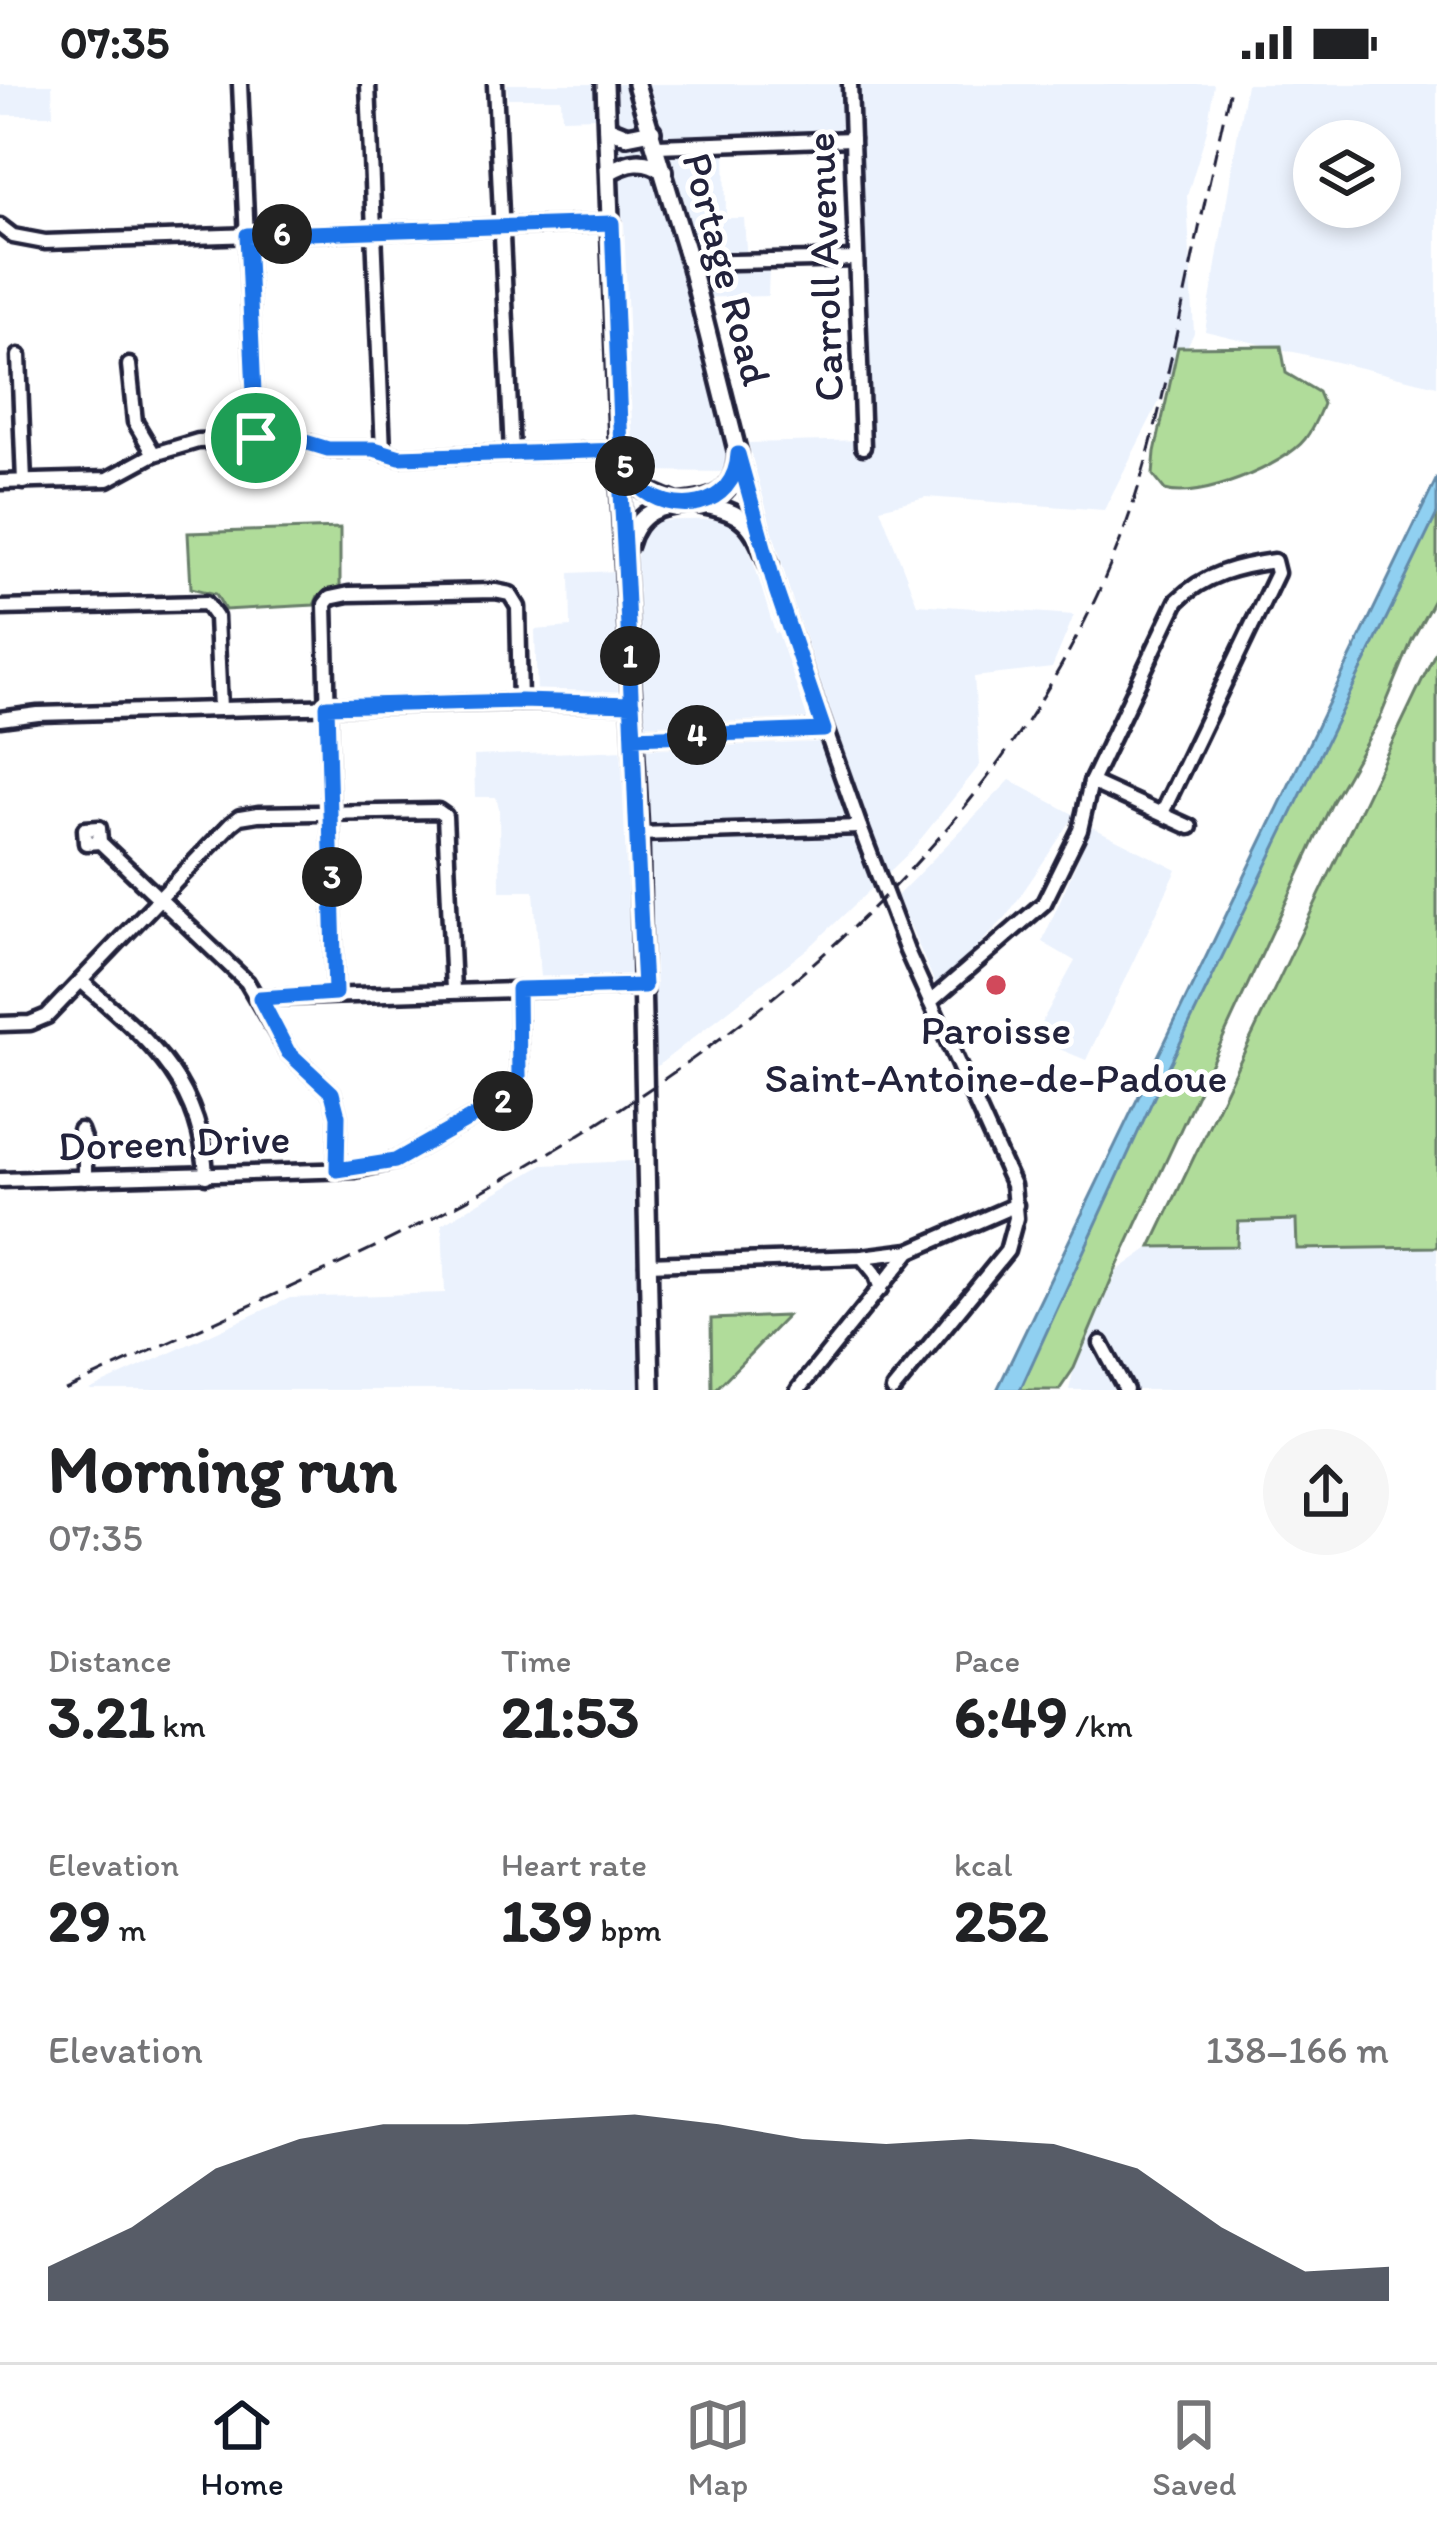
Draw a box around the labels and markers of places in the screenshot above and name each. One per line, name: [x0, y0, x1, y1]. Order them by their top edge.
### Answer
pin: 6: [252, 204, 312, 264]
pin: [205, 387, 307, 489]
pin: 5: [595, 436, 655, 496]
pin: 1: [600, 626, 660, 686]
pin: 4: [667, 705, 727, 765]
pin: 3: [302, 847, 362, 907]
marker: Paroisse Saint-Antoine-de-Padoue: [983, 972, 1009, 998]
place label: Paroisse Saint-Antoine-de-Padoue: [765, 1004, 1227, 1103]
pin: 2: [473, 1071, 533, 1131]

